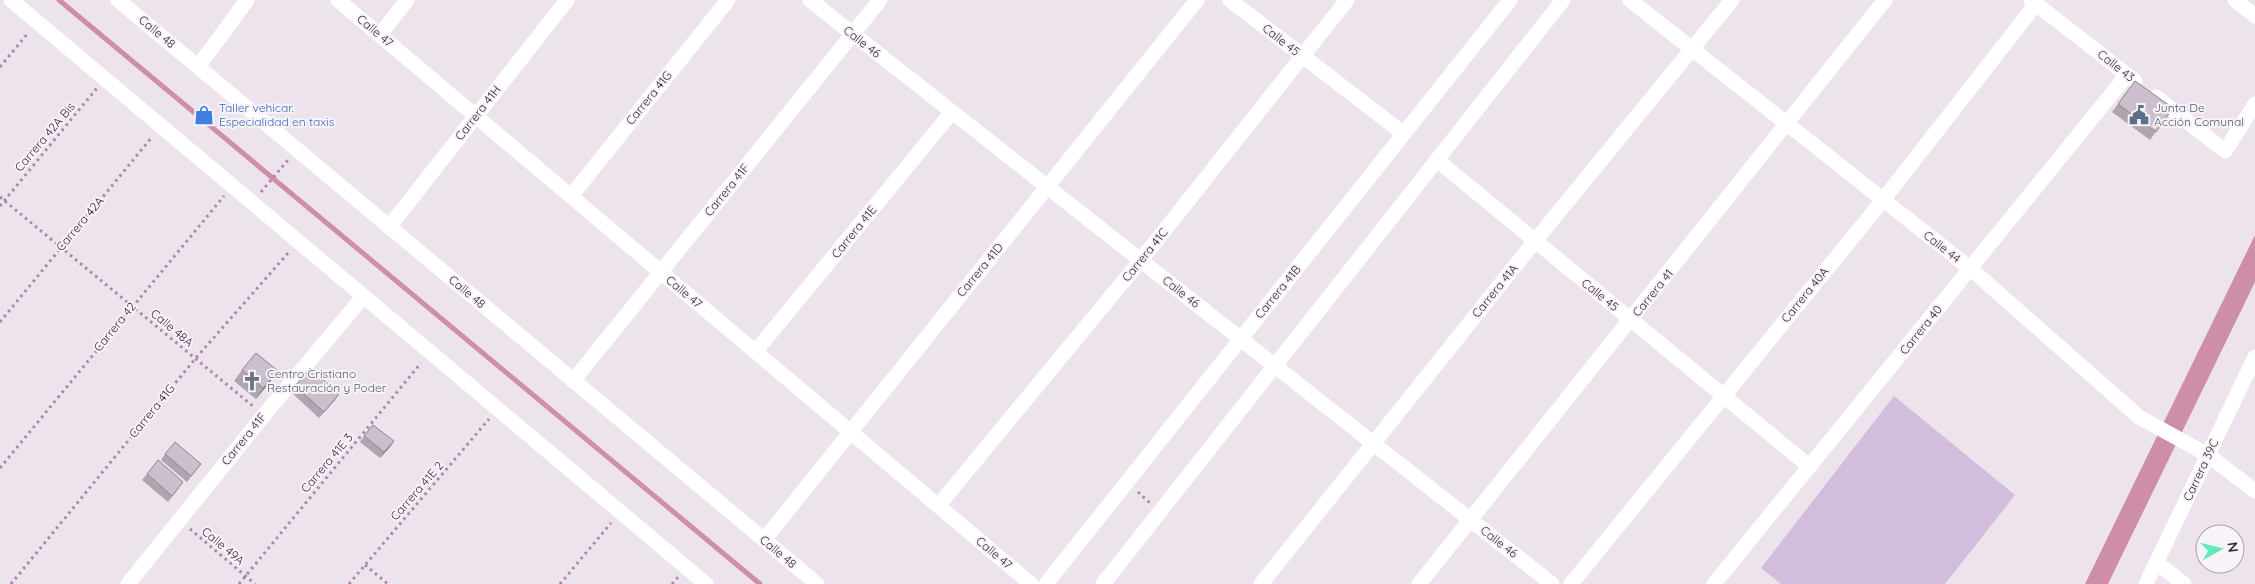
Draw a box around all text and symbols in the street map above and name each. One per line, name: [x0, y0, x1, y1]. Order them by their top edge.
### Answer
street label: Calle 47: [354, 11, 396, 50]
street label: Calle 48: [136, 12, 179, 51]
street label: Calle 45: [1260, 20, 1303, 59]
street label: Calle 46: [841, 22, 884, 61]
street label: Calle 43: [2095, 46, 2138, 85]
street label: Carrera 41G: [622, 68, 675, 128]
street label: Carrera 41H: [452, 82, 504, 143]
street label: Carrera 42A Bis: [11, 99, 78, 174]
place label: Taller vehicar. Especialidad en taxis: [219, 100, 335, 129]
place label: Junta De Acción Comunal: [2154, 100, 2244, 129]
shop icon: Taller vehicar. Especialidad en taxis: [193, 104, 215, 126]
public building icon: Junta De Acción Comunal: [2128, 104, 2150, 126]
street label: Carrera 41F: [701, 160, 753, 219]
street label: Carrera 42A: [52, 193, 107, 254]
street label: Carrera 41E: [828, 202, 879, 261]
street label: Carrera 41C: [1119, 225, 1171, 284]
street label: Calle 44: [1921, 227, 1964, 266]
street label: Carrera 41D: [953, 239, 1006, 300]
street label: Carrera 41A: [1469, 261, 1521, 320]
street label: Carrera 41B: [1252, 262, 1304, 321]
street label: Carrera 40A: [1778, 264, 1832, 325]
street label: Carrera 41: [1629, 266, 1676, 319]
street label: Calle 48: [446, 272, 489, 311]
street label: Calle 47: [663, 272, 705, 311]
street label: Calle 46: [1160, 272, 1203, 311]
street label: Calle 45: [1579, 275, 1622, 314]
street label: Carrera 42: [90, 299, 139, 354]
street label: Carrera 40: [1896, 302, 1945, 357]
street label: Calle 48A: [148, 305, 197, 350]
place label: Centro Cristiano Restauración y Poder: [267, 366, 387, 395]
church icon: Centro Cristiano Restauración y Poder: [241, 370, 263, 392]
street label: Carrera 41G: [125, 381, 178, 441]
street label: Carrera 41F: [218, 409, 270, 468]
street label: Carrera 41E 3: [297, 430, 356, 495]
street label: Carrera 39C: [2180, 436, 2222, 503]
street label: Carrera 41E 2: [387, 458, 447, 523]
street label: Calle 46: [1478, 522, 1521, 561]
street label: Calle 49A: [199, 523, 248, 568]
north arrow: [2195, 524, 2245, 574]
street label: Calle 48: [757, 532, 800, 571]
street label: Calle 47: [973, 533, 1015, 572]
text: N: [2223, 541, 2243, 554]

